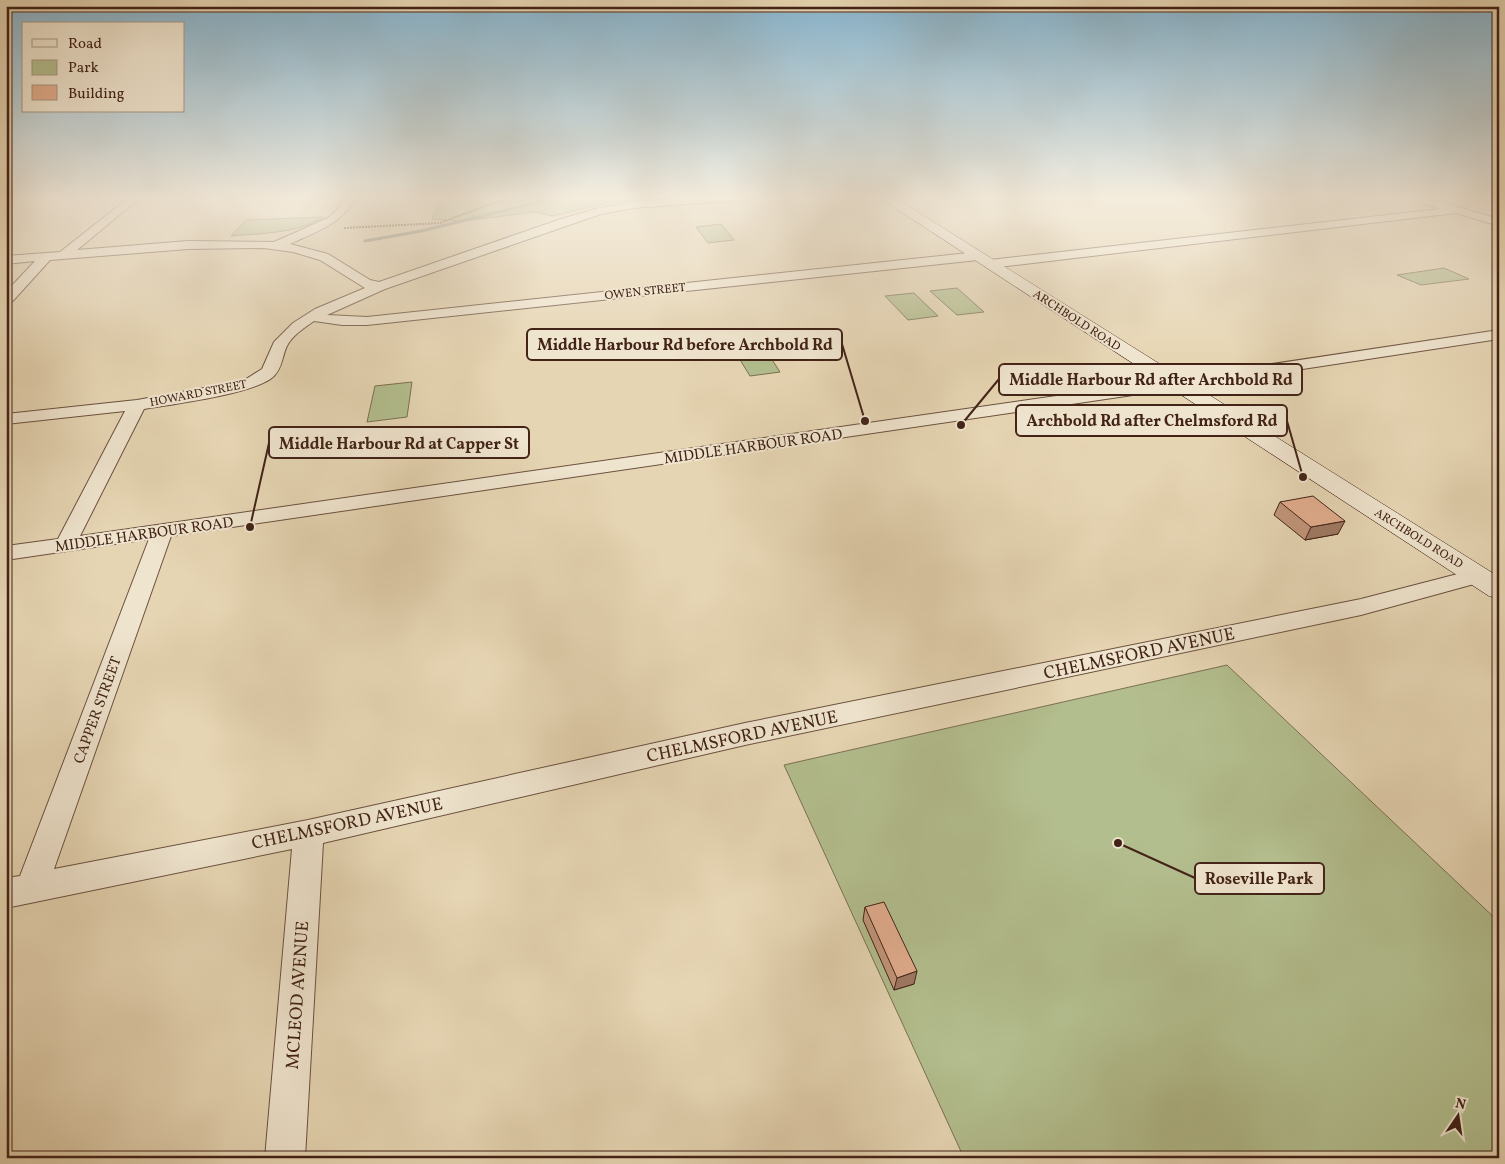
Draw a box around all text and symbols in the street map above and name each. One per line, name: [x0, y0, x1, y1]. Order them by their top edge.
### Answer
legend: [22, 22, 185, 112]
text: Road: [68, 34, 102, 55]
text: Park: [68, 58, 99, 79]
text: Building: [68, 84, 125, 105]
street label: OWEN STREET: [604, 280, 686, 304]
street label: ARCHBOLD ROAD: [1029, 286, 1124, 355]
callout: Middle Harbour Rd before Archbold Rd: [527, 329, 842, 360]
text: Middle Harbour Rd before Archbold Rd: [537, 335, 833, 357]
callout: Middle Harbour Rd after Archbold Rd: [999, 364, 1302, 395]
text: Middle Harbour Rd after Archbold Rd: [1009, 370, 1293, 392]
street label: HOWARD STREET: [148, 377, 248, 411]
callout: Archbold Rd after Chelmsford Rd: [1016, 405, 1287, 436]
text: Archbold Rd after Chelmsford Rd: [1027, 411, 1278, 433]
street label: MIDDLE HARBOUR ROAD: [663, 425, 844, 470]
callout: Middle Harbour Rd at Capper St: [269, 427, 529, 458]
text: Middle Harbour Rd at Capper St: [279, 434, 519, 456]
street label: ARCHBOLD ROAD: [1371, 505, 1466, 573]
street label: MIDDLE HARBOUR ROAD: [54, 513, 235, 558]
street label: CHELMSFORD AVENUE: [1042, 622, 1237, 687]
street label: CAPPER STREET: [69, 654, 128, 767]
street label: CHELMSFORD AVENUE: [645, 705, 840, 770]
street label: CHELMSFORD AVENUE: [250, 792, 445, 857]
callout: Roseville Park: [1195, 863, 1324, 894]
text: Roseville Park: [1205, 869, 1314, 891]
street label: MCLEOD AVENUE: [281, 920, 316, 1070]
north arrow: [1432, 1092, 1482, 1142]
text: N: [1453, 1094, 1468, 1115]

